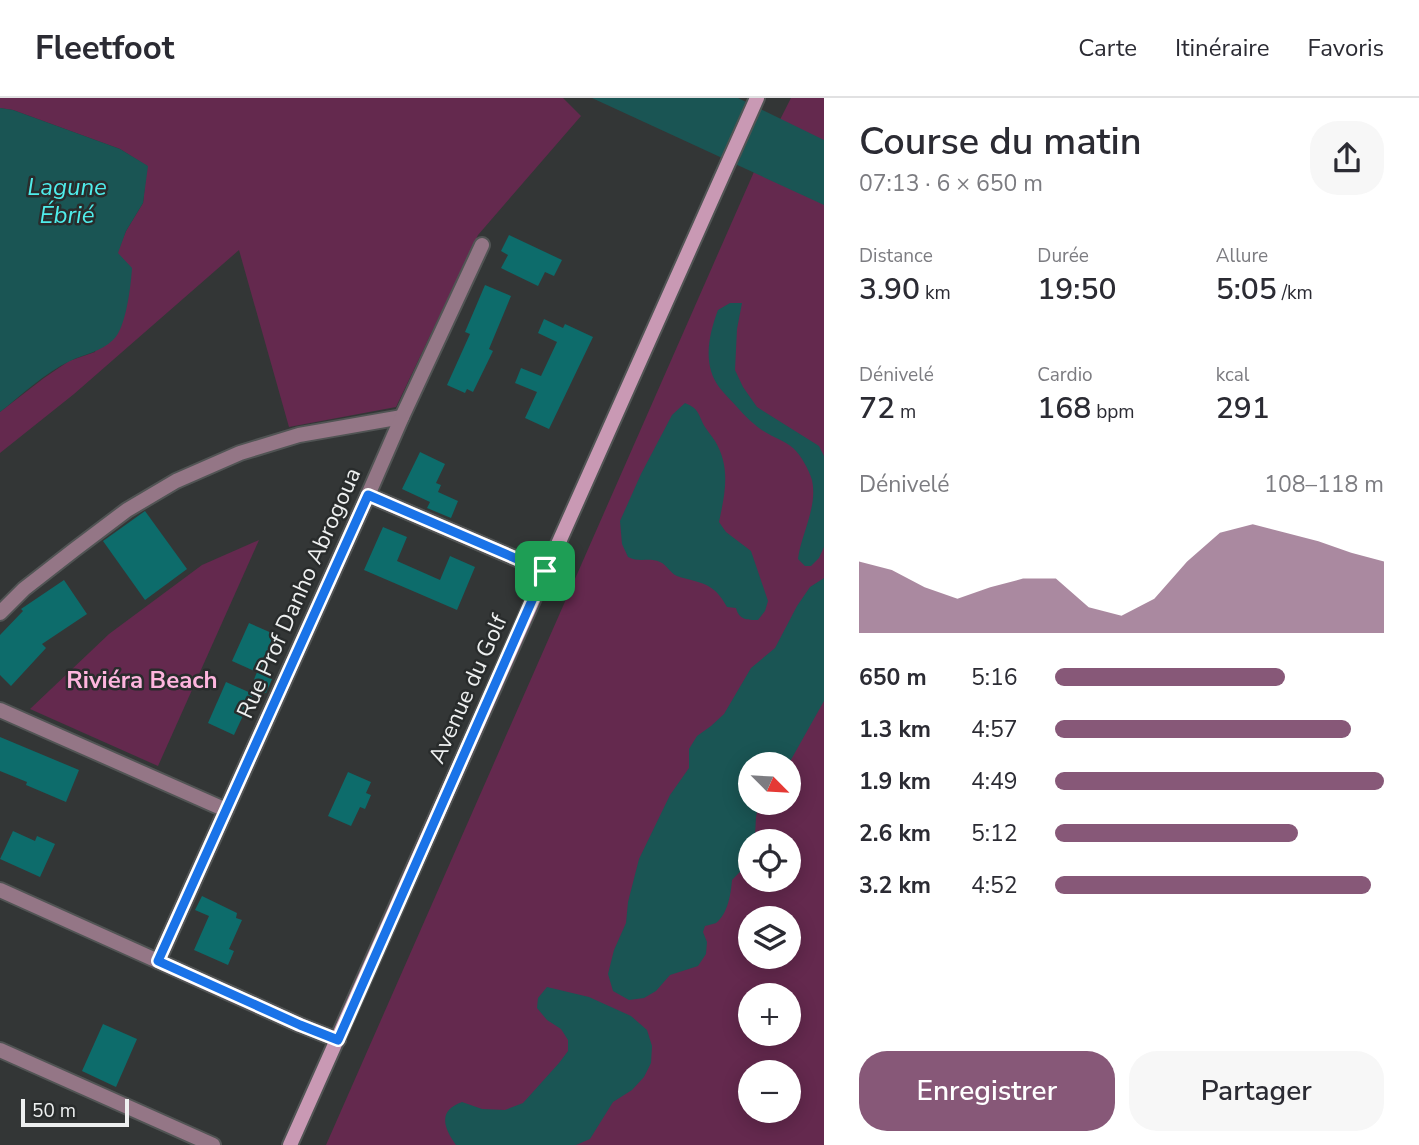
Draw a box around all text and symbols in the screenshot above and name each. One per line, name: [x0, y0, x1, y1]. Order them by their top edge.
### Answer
text: Fleetfoot: [35, 26, 174, 71]
text: Carte: [1078, 32, 1137, 64]
text: Itinéraire: [1175, 32, 1269, 64]
text: Favoris: [1307, 32, 1384, 64]
text: Course du matin: [859, 116, 1142, 167]
button: share: [1310, 121, 1384, 195]
text: 07:13 · 6 × 650 m: [859, 168, 1043, 199]
water label: Lagune Ébrié: [27, 171, 107, 231]
text: Distance: [859, 243, 933, 269]
text: Durée: [1037, 243, 1089, 269]
text: Allure: [1216, 243, 1268, 269]
text: 3.90: [859, 269, 920, 310]
text: 19:50: [1037, 269, 1116, 310]
text: 5:05: [1216, 269, 1277, 310]
text: km: [920, 280, 951, 306]
text: /km: [1277, 280, 1313, 306]
text: Dénivelé: [859, 362, 934, 388]
text: Cardio: [1037, 362, 1093, 388]
text: kcal: [1216, 362, 1249, 388]
text: 72: [859, 388, 895, 429]
text: 168: [1037, 388, 1091, 429]
text: 291: [1216, 388, 1270, 429]
text: m: [895, 399, 916, 425]
text: bpm: [1091, 399, 1135, 425]
street label: Rue Prof Danho Abrogoua: [230, 463, 368, 723]
text: Dénivelé: [859, 469, 950, 500]
text: 108–118 m: [1264, 469, 1384, 500]
pin: [515, 541, 575, 601]
icon: arrive: [526, 552, 564, 590]
street label: Avenue du Golf: [421, 609, 515, 768]
text: 650 m: [859, 662, 927, 693]
text: 5:16: [971, 662, 1018, 693]
district label: Riviéra Beach: [66, 664, 218, 696]
text: 1.3 km: [859, 714, 931, 745]
text: 4:57: [971, 714, 1018, 745]
north arrow: [738, 752, 802, 816]
map controls: [738, 752, 801, 1123]
text: 1.9 km: [859, 766, 931, 797]
text: 4:49: [971, 766, 1018, 797]
text: 2.6 km: [859, 818, 931, 849]
text: 5:12: [971, 818, 1018, 849]
button: locate: [738, 829, 801, 892]
text: 3.2 km: [859, 870, 931, 901]
text: 4:52: [971, 870, 1018, 901]
button: layers: [738, 906, 801, 969]
button: +: [738, 983, 801, 1046]
button: Enregistrer: [859, 1051, 1115, 1131]
button: Partager: [1129, 1051, 1384, 1131]
button: −: [738, 1060, 801, 1123]
scale bar: [21, 1096, 130, 1128]
text: 50 m: [32, 1098, 76, 1124]

